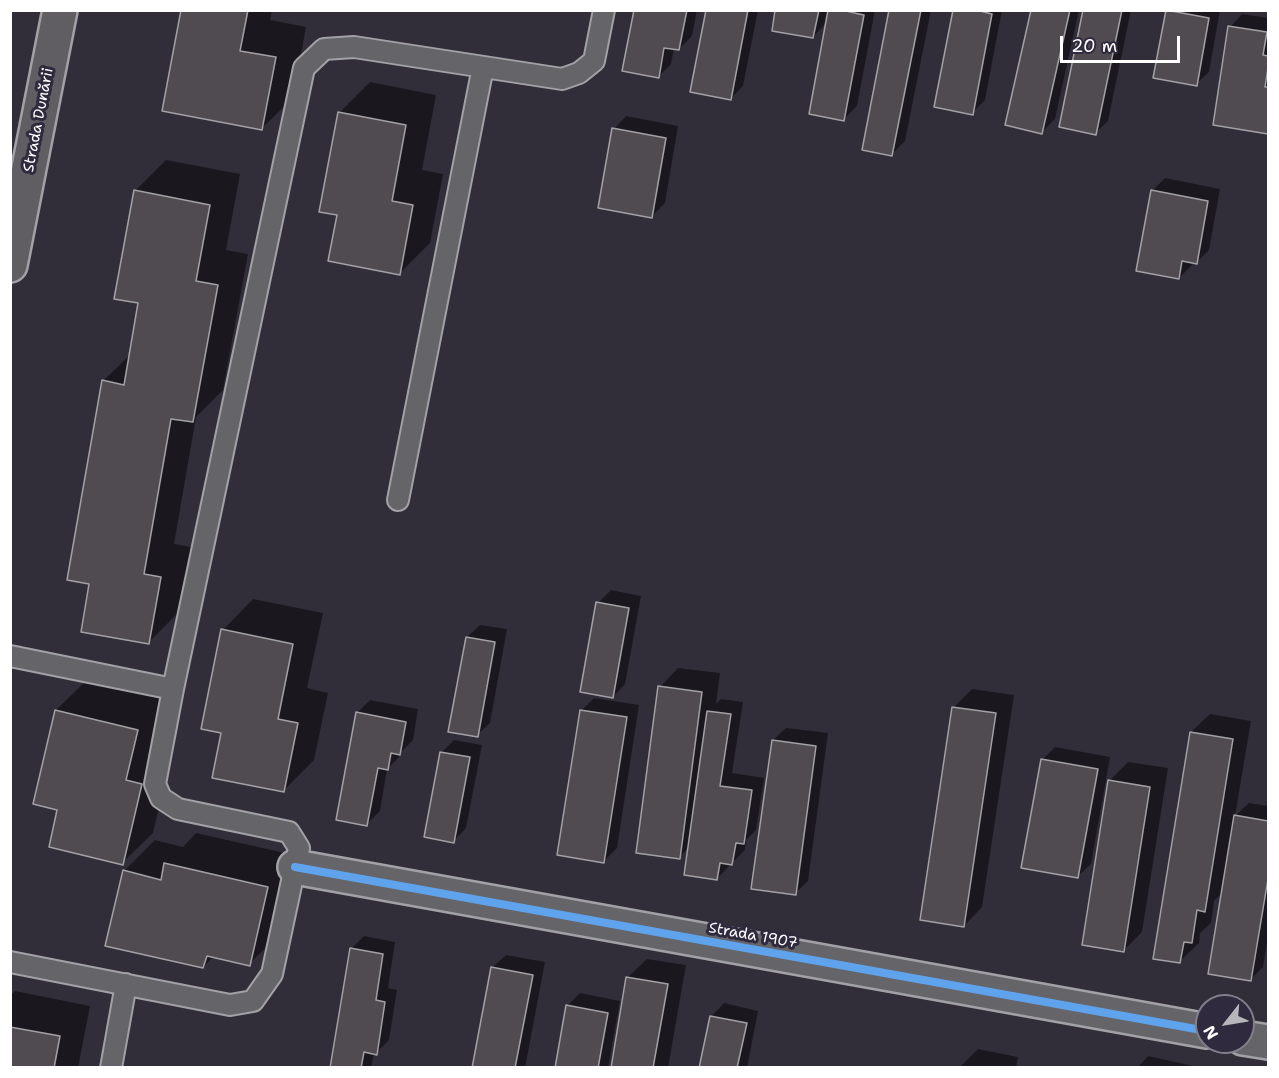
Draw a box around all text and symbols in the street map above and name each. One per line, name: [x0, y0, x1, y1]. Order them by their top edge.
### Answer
scale bar: [1063, 24, 1183, 62]
text: 20 m: [1071, 34, 1117, 58]
street label: Strada Dunării: [20, 66, 58, 174]
street label: Strada 1907: [707, 919, 799, 953]
north arrow: [1195, 994, 1255, 1054]
text: N: [1199, 1022, 1223, 1043]

